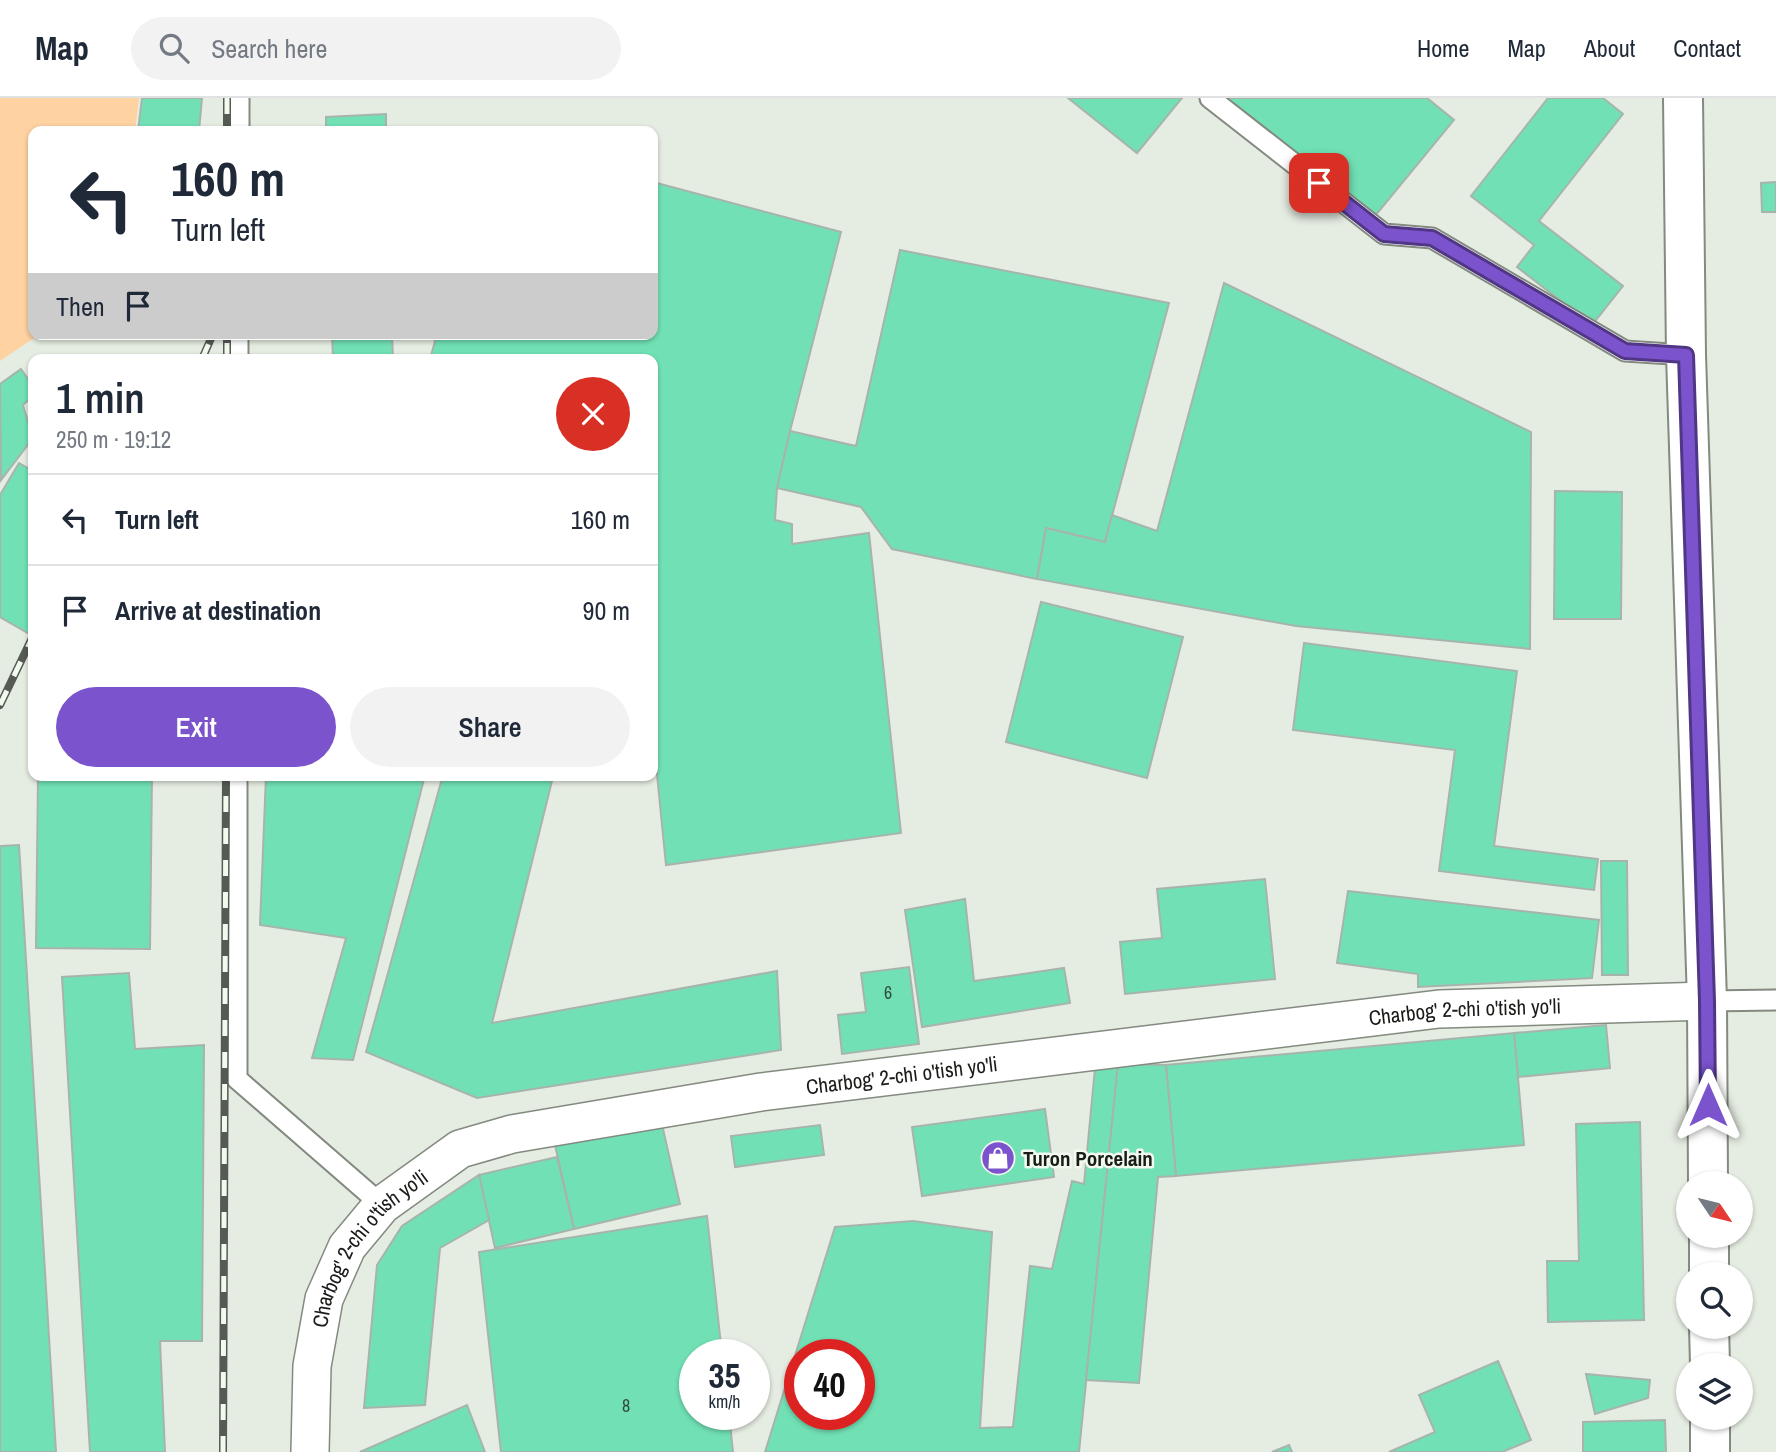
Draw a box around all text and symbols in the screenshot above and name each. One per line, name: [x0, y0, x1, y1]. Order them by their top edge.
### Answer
search box: [131, 17, 621, 80]
text: Map: [35, 26, 89, 70]
icon: search: [155, 29, 193, 67]
text: Search here: [211, 31, 327, 66]
text: Home: [1417, 32, 1469, 64]
text: Map: [1507, 32, 1546, 64]
text: About: [1584, 32, 1635, 64]
text: Contact: [1673, 32, 1741, 64]
text: 160 m: [171, 145, 285, 211]
pin: [1289, 153, 1349, 213]
icon: left: [56, 154, 147, 245]
icon: arrive: [1300, 164, 1338, 202]
text: Turn left: [171, 208, 265, 251]
icon: arrive: [119, 287, 157, 325]
text: Then: [56, 289, 105, 324]
text: 1 min: [56, 370, 145, 426]
button: close: [556, 377, 630, 451]
text: 250 m · 19:12: [56, 424, 171, 455]
icon: left: [56, 501, 94, 539]
text: Turn left: [115, 502, 199, 537]
text: 160 m: [571, 502, 630, 537]
icon: arrive: [56, 592, 94, 630]
text: Arrive at destination: [115, 593, 321, 628]
text: 90 m: [583, 593, 630, 628]
button: Exit: [56, 687, 336, 767]
button: Share: [350, 687, 630, 767]
house number: 6: [884, 980, 892, 1005]
street label: Charbog' 2-chi o'tish yo'li: [1367, 991, 1561, 1032]
street label: Charbog' 2-chi o'tish yo'li: [804, 1049, 999, 1101]
position arrow: [1671, 1068, 1745, 1142]
shop icon: Turon Porcelain: [979, 1139, 1017, 1177]
place label: Turon Porcelain: [1023, 1144, 1153, 1173]
street label: Charbog' 2-chi o'tish yo'li: [305, 1162, 433, 1330]
north arrow: [1676, 1171, 1754, 1248]
map controls: [1676, 1171, 1753, 1430]
button: search: [1676, 1262, 1753, 1339]
speed limit sign: 40: [784, 1339, 875, 1430]
text: 35: [709, 1352, 740, 1399]
button: layers: [1676, 1353, 1753, 1430]
text: km/h: [709, 1389, 741, 1414]
house number: 8: [622, 1393, 630, 1418]

